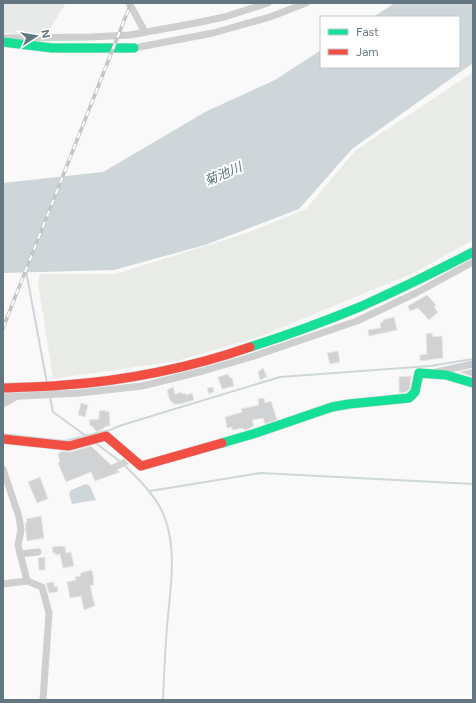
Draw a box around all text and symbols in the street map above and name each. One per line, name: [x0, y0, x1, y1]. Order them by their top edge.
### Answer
north arrow: [16, 16, 56, 56]
legend: [320, 16, 460, 68]
text: Fast: [356, 25, 379, 39]
text: N: [38, 29, 53, 40]
text: Jam: [356, 45, 379, 59]
water label: 菊池川: [202, 159, 246, 189]

